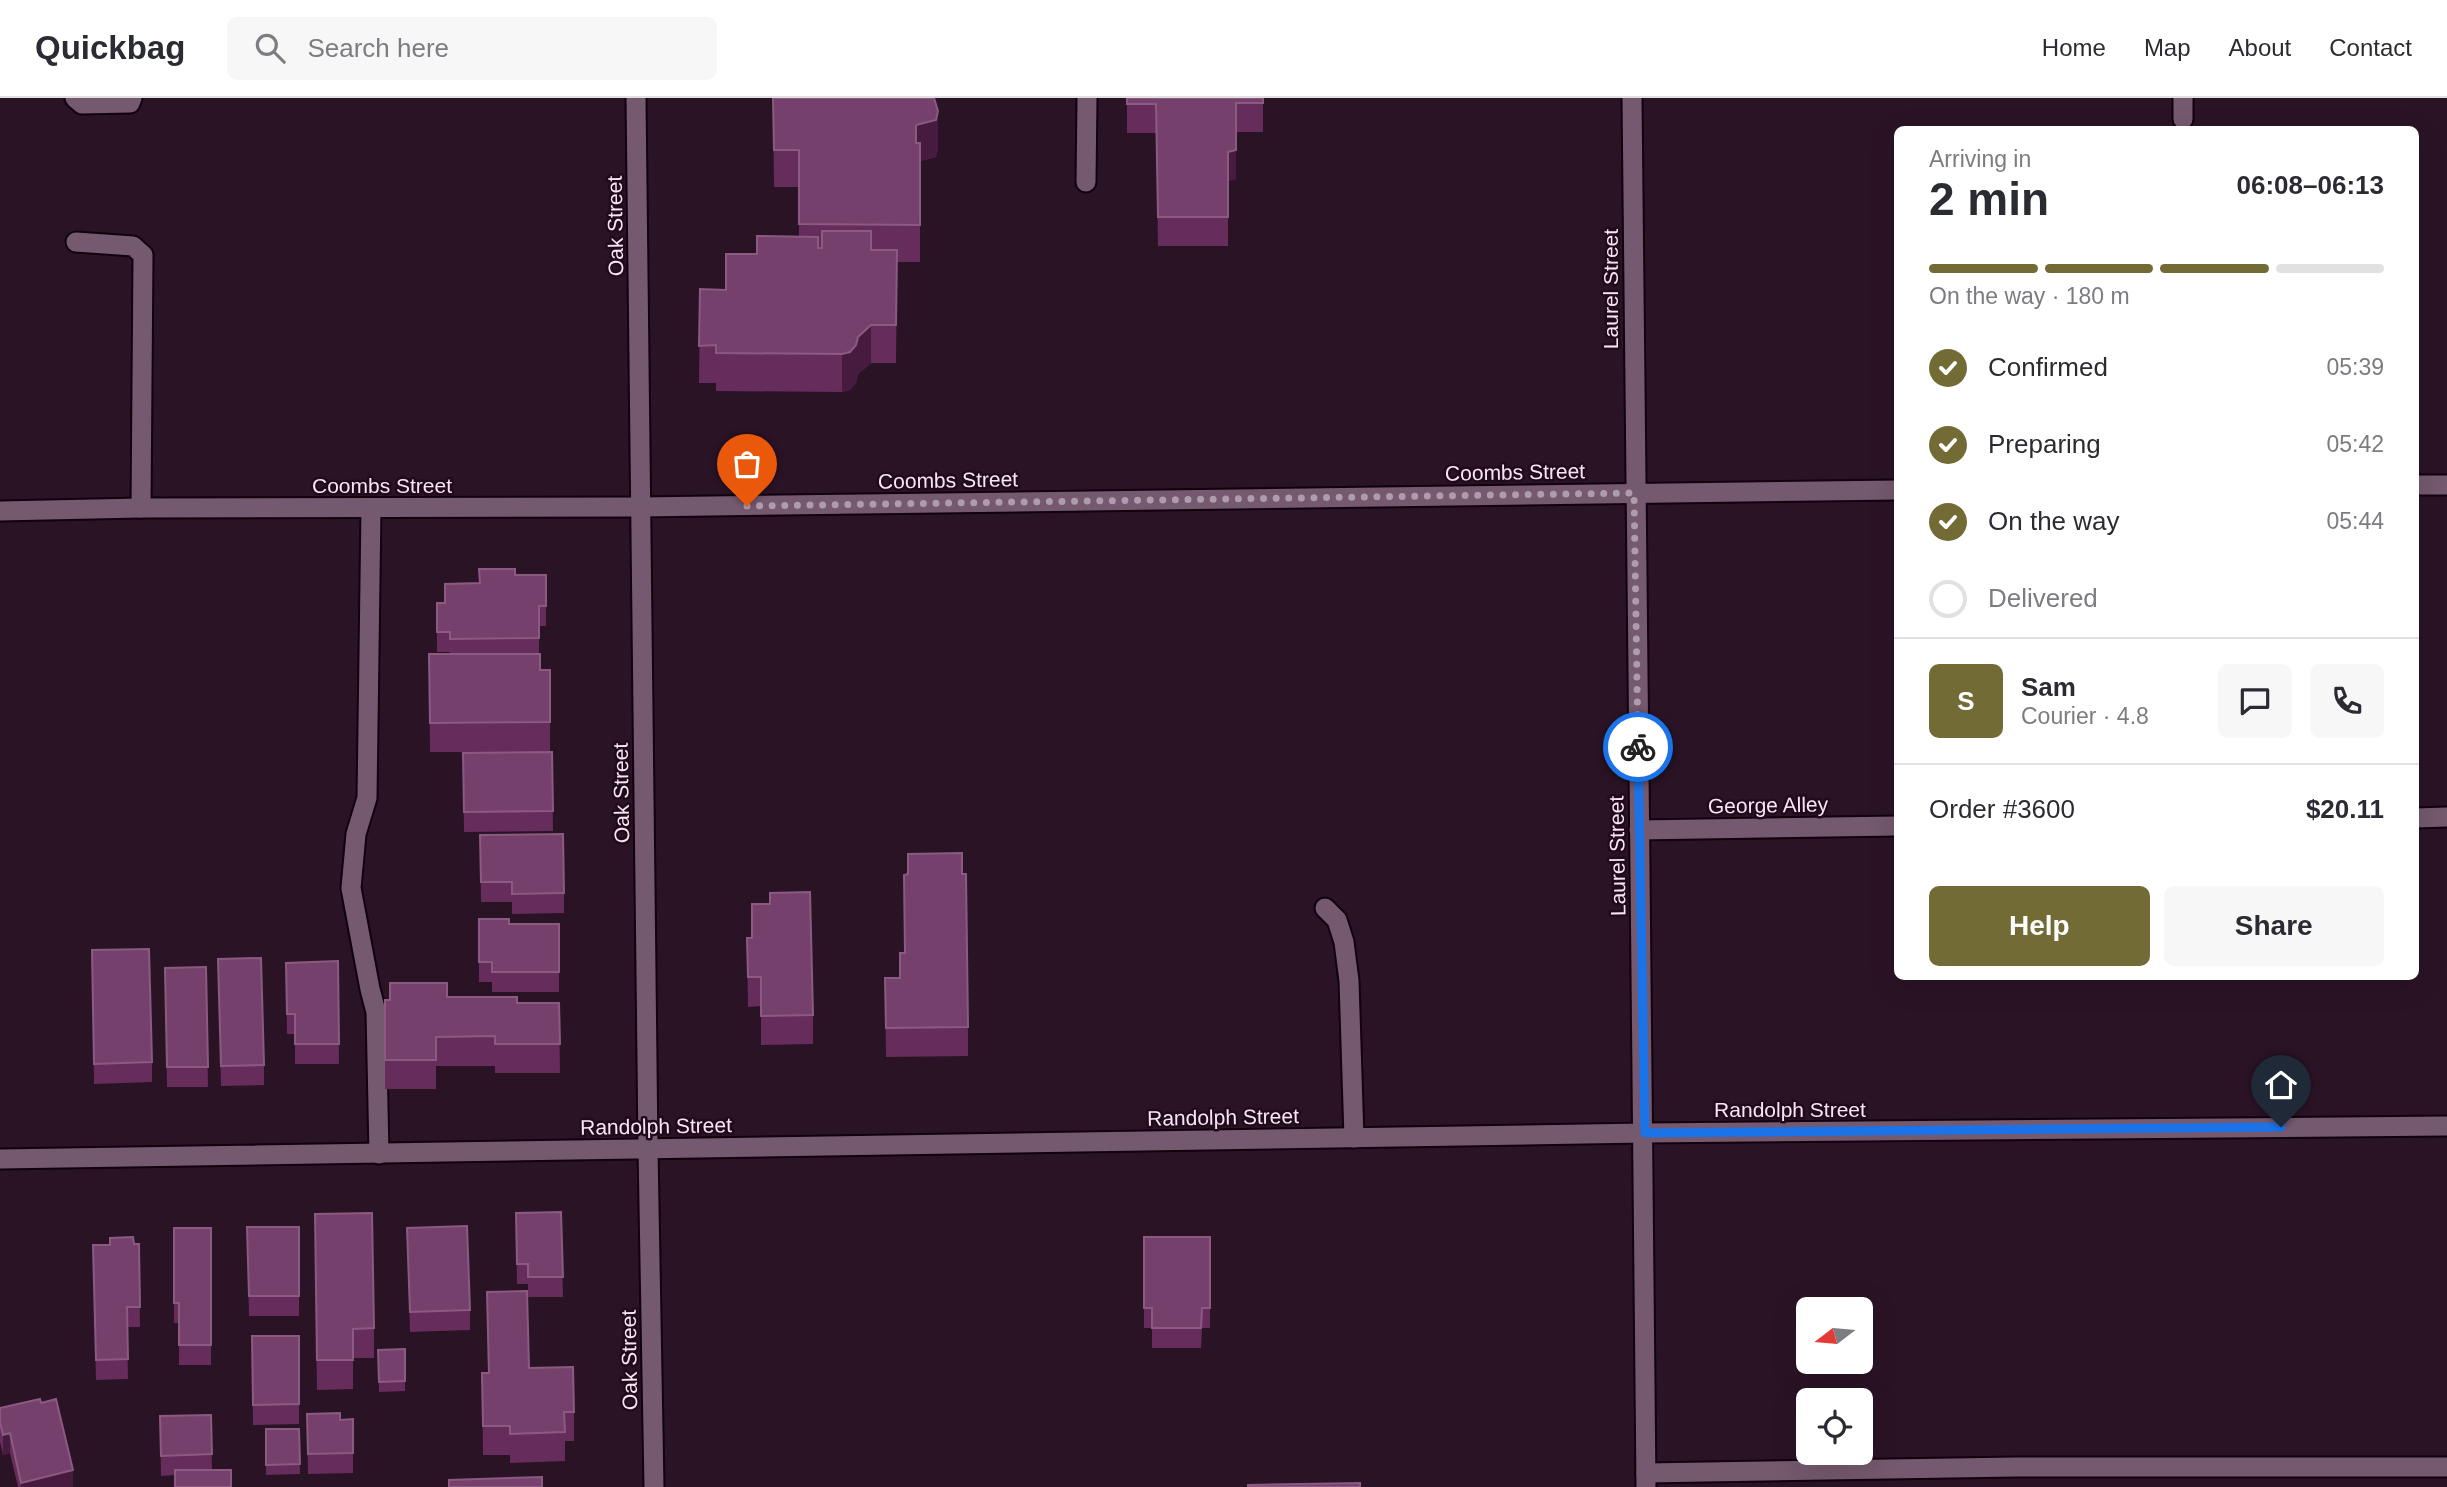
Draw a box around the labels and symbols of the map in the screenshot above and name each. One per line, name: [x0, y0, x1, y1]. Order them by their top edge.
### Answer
street label: Oak Street: [603, 175, 627, 276]
street label: Laurel Street: [1599, 229, 1622, 349]
pin: [717, 434, 777, 506]
street label: Coombs Street: [1445, 459, 1585, 485]
street label: Coombs Street: [878, 467, 1018, 493]
street label: Coombs Street: [312, 474, 452, 497]
courier: [1603, 712, 1673, 782]
street label: Oak Street: [609, 742, 633, 843]
street label: George Alley: [1708, 792, 1829, 818]
street label: Laurel Street: [1604, 796, 1630, 916]
pin: [2251, 1055, 2311, 1127]
street label: Randolph Street: [1714, 1098, 1866, 1121]
street label: Randolph Street: [1147, 1104, 1299, 1130]
street label: Randolph Street: [580, 1113, 732, 1139]
north arrow: [1796, 1297, 1872, 1374]
street label: Oak Street: [617, 1309, 641, 1410]

